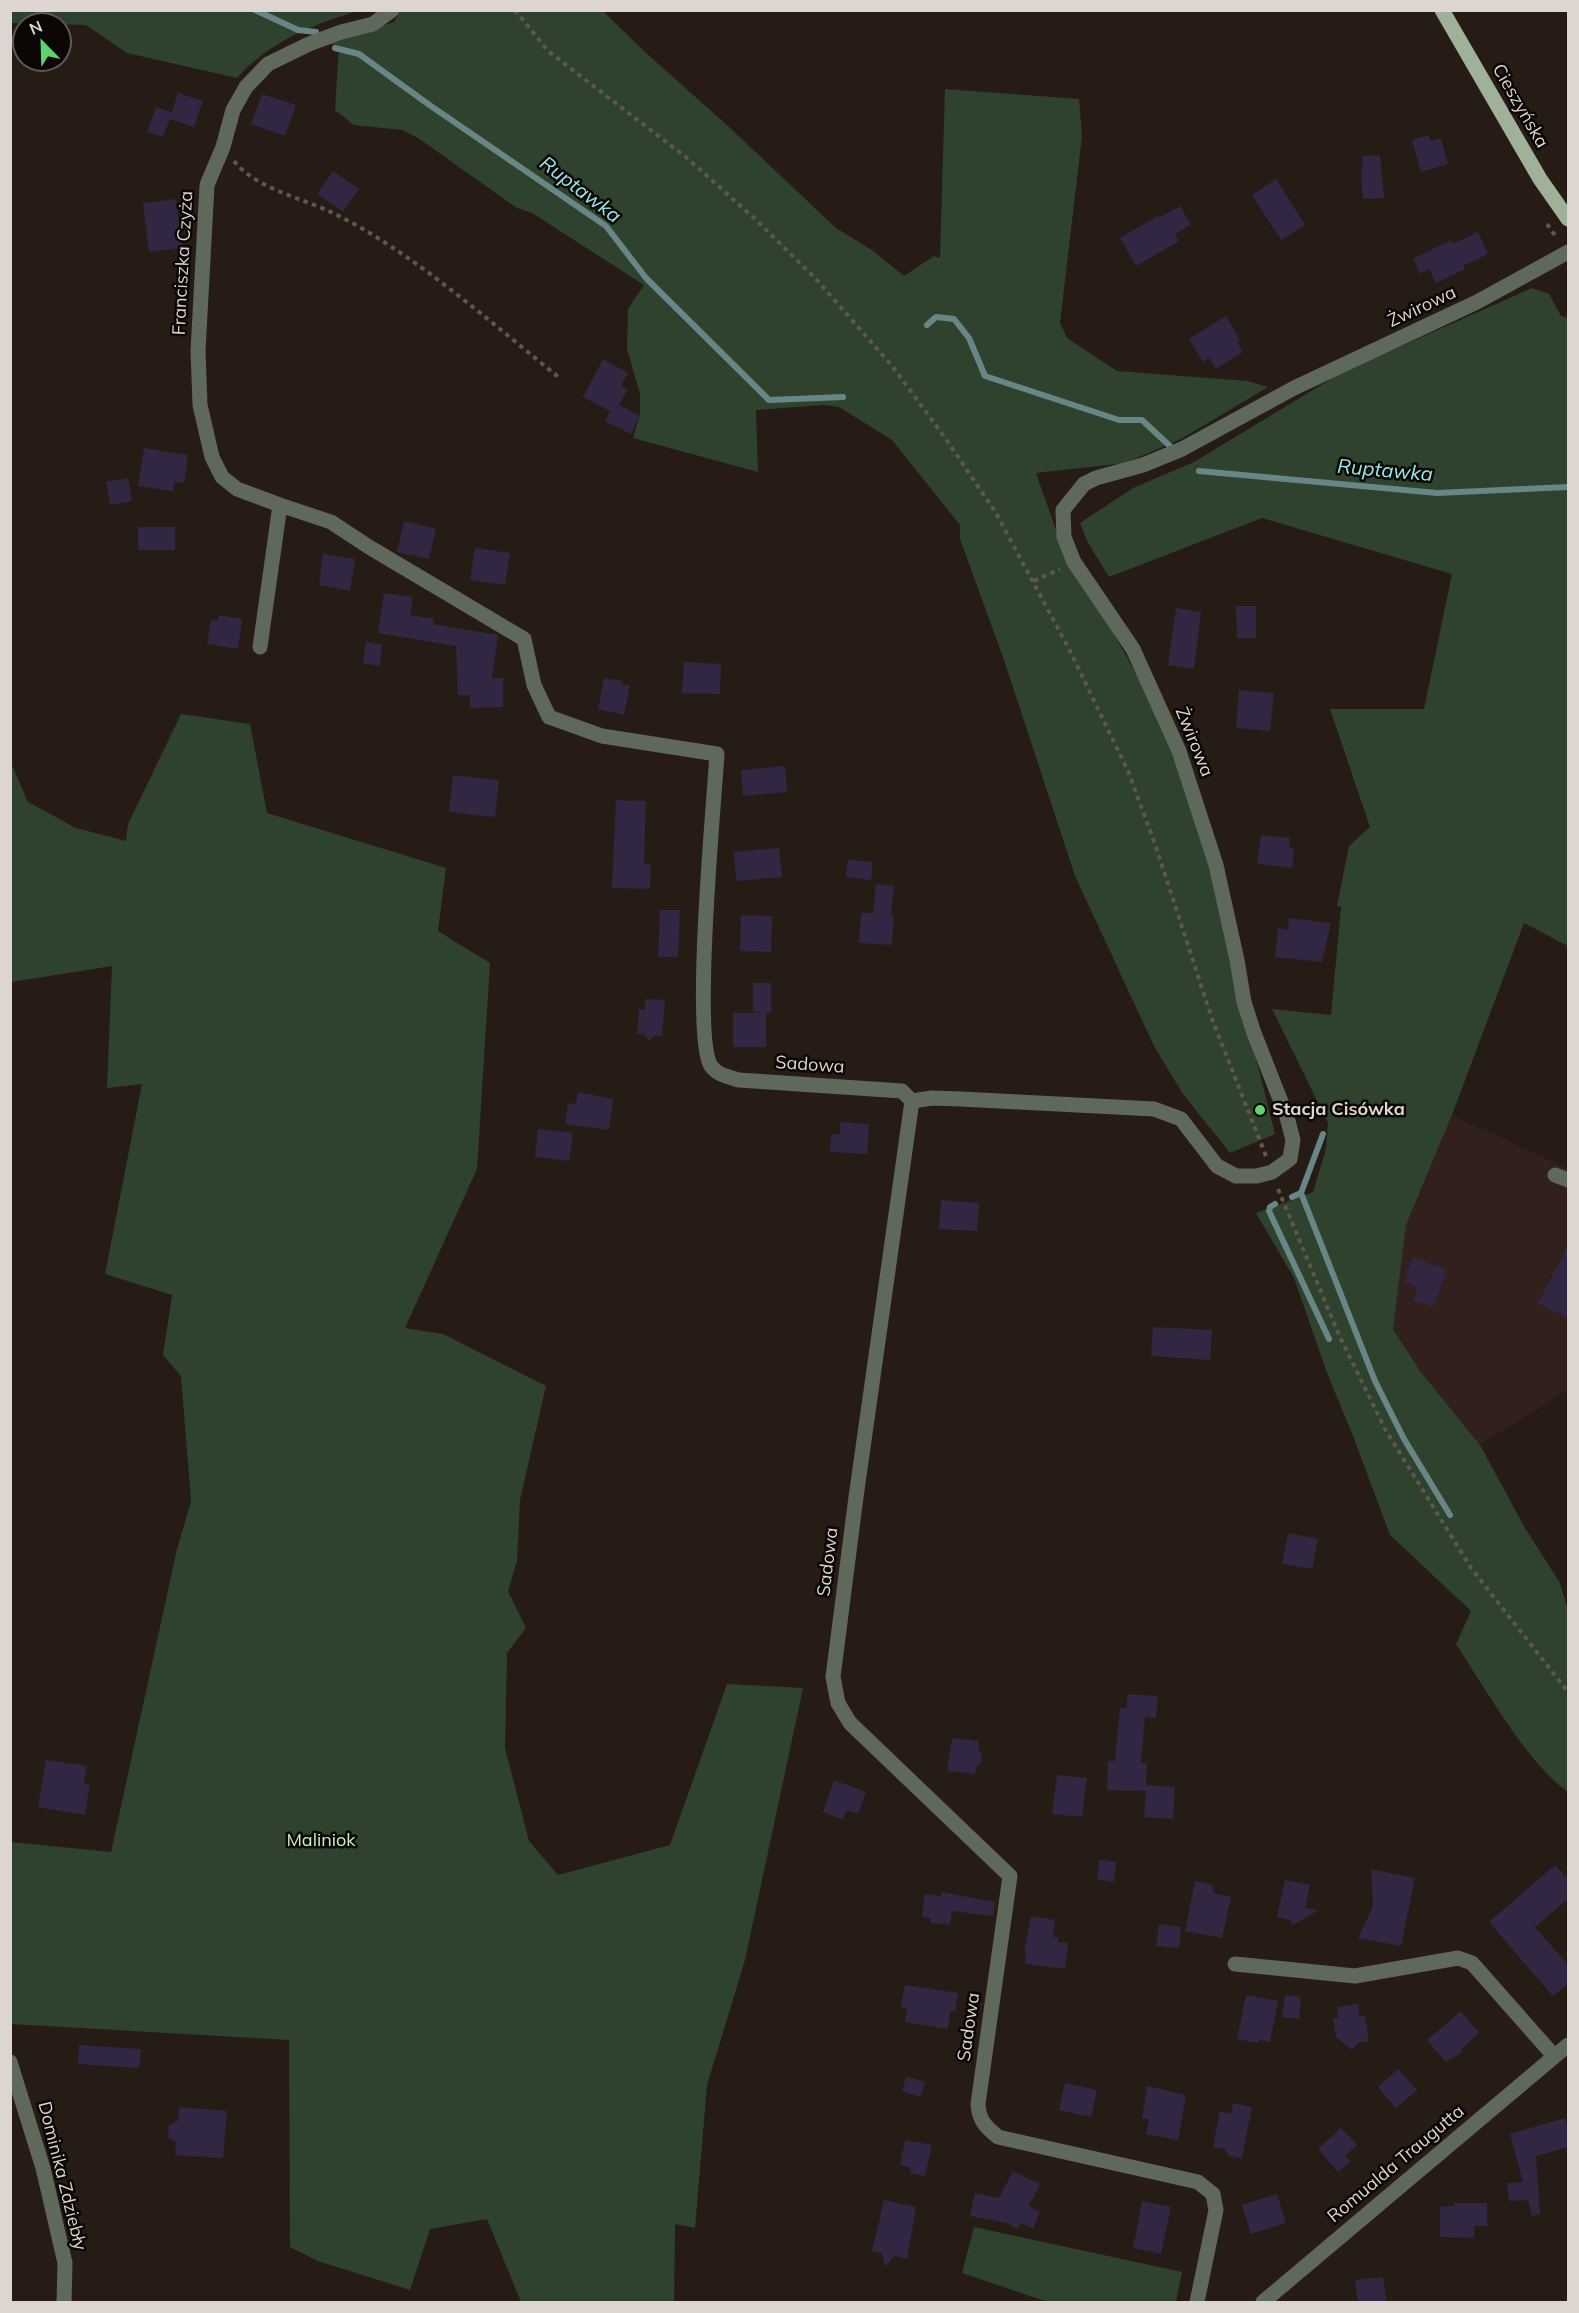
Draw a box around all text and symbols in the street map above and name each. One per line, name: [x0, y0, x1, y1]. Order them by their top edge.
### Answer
north arrow: [12, 12, 72, 72]
text: N: [26, 16, 45, 39]
street label: Cieszyńska: [1487, 60, 1553, 152]
water label: Ruptawka: [535, 152, 625, 228]
street label: Franciszka Czyża: [168, 190, 198, 336]
street label: Żwirowa: [1384, 282, 1460, 332]
water label: Ruptawka: [1336, 455, 1434, 487]
street label: Żwirowa: [1170, 704, 1218, 780]
street label: Sadowa: [775, 1052, 845, 1078]
place label: Stacja Cisówka: [1272, 1099, 1405, 1121]
marker: Stacja Cisówka: [1253, 1103, 1267, 1117]
street label: Sadowa: [813, 1526, 843, 1598]
park label: Maliniok: [286, 1830, 356, 1852]
street label: Sadowa: [953, 1991, 985, 2063]
street label: Dominika Zdziebły: [33, 2099, 91, 2253]
street label: Romualda Traugutta: [1323, 2101, 1469, 2227]

